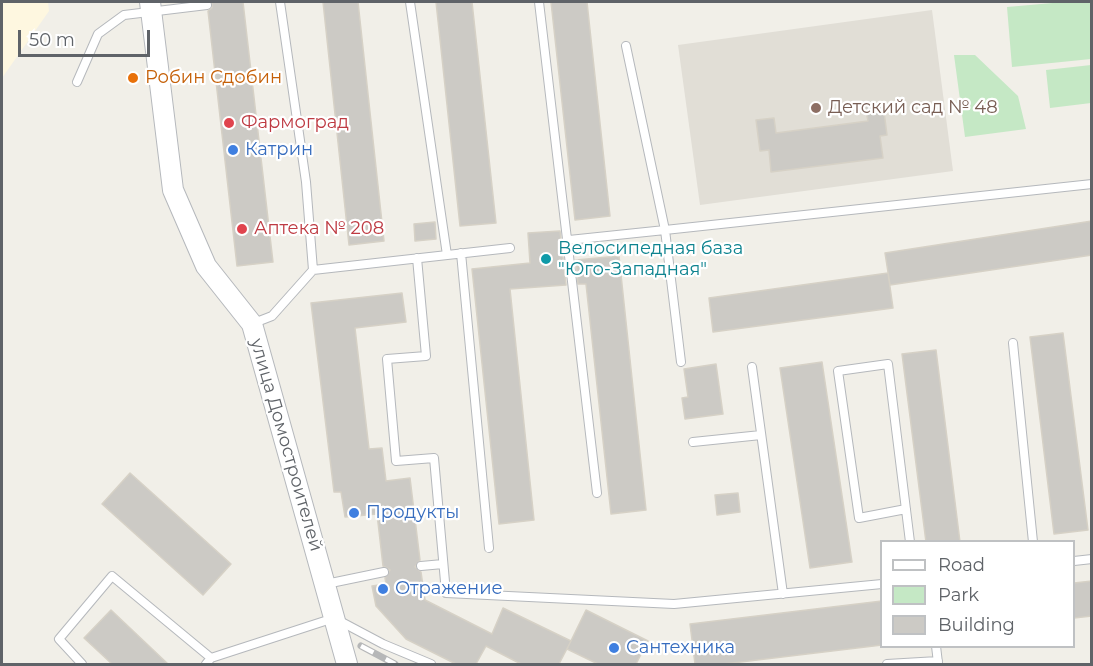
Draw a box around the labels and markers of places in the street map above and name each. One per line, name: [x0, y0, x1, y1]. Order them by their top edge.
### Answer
place label: Робин Сдобин: [145, 67, 282, 89]
marker: Робин Сдобин: [126, 71, 140, 85]
place label: Детский сад № 48: [828, 97, 998, 119]
marker: Детский сад № 48: [809, 101, 823, 115]
place label: Фармоград: [241, 112, 349, 134]
marker: Фармоград: [222, 116, 236, 130]
place label: Катрин: [245, 139, 313, 161]
marker: Катрин: [226, 143, 240, 157]
place label: Аптека № 208: [254, 218, 384, 240]
marker: Аптека № 208: [235, 222, 249, 236]
place label: Велосипедная база "Юго-Западная": [558, 238, 743, 280]
marker: Велосипедная база "Юго-Западная": [539, 252, 553, 266]
place label: Продукты: [366, 502, 459, 524]
marker: Продукты: [347, 506, 361, 520]
place label: Отражение: [395, 578, 503, 600]
marker: Отражение: [376, 582, 390, 596]
place label: Сантехника: [626, 637, 735, 659]
marker: Сантехника: [607, 641, 621, 655]

